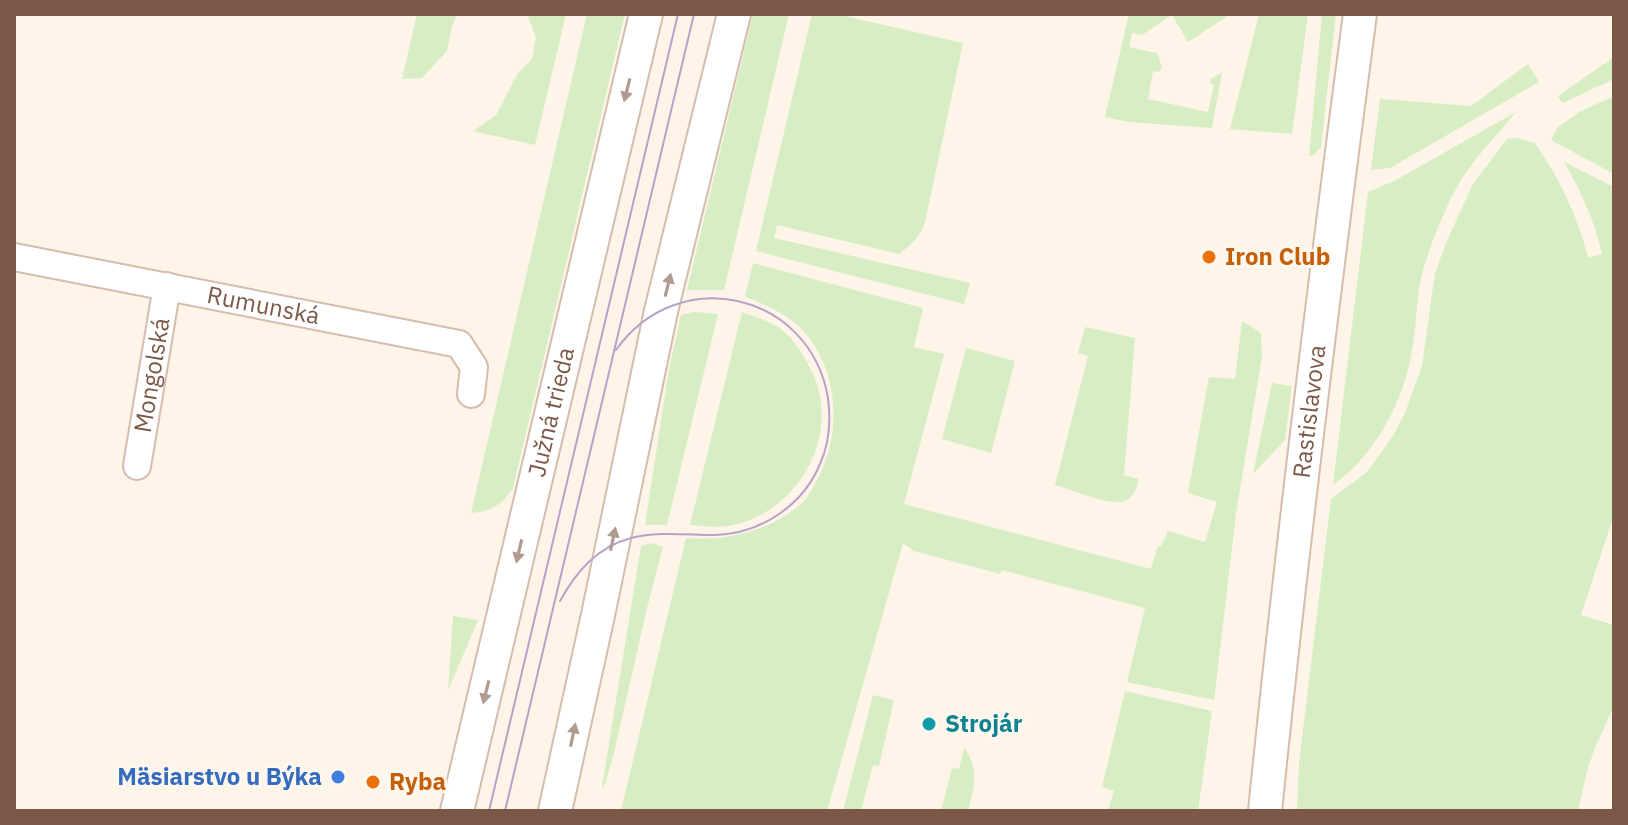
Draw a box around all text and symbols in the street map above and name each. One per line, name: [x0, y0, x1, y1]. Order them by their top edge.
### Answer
one-way arrow: [621, 77, 633, 102]
place label: Iron Club: [1225, 240, 1330, 272]
marker: Iron Club: [1200, 248, 1218, 266]
one-way arrow: [662, 272, 675, 297]
street label: Rumunská: [204, 278, 323, 331]
street label: Mongolská: [126, 315, 176, 435]
street label: Rastislavova: [1285, 343, 1333, 480]
street label: Južná trieda: [520, 344, 581, 480]
one-way arrow: [607, 526, 620, 551]
one-way arrow: [512, 539, 524, 564]
one-way arrow: [479, 679, 491, 704]
place label: Strojár: [945, 707, 1023, 739]
marker: Strojár: [920, 715, 938, 733]
one-way arrow: [567, 722, 580, 747]
place label: Mäsiarstvo u Býka: [117, 760, 322, 792]
place label: Ryba: [389, 765, 446, 797]
marker: Mäsiarstvo u Býka: [329, 768, 347, 786]
marker: Ryba: [364, 773, 382, 791]

